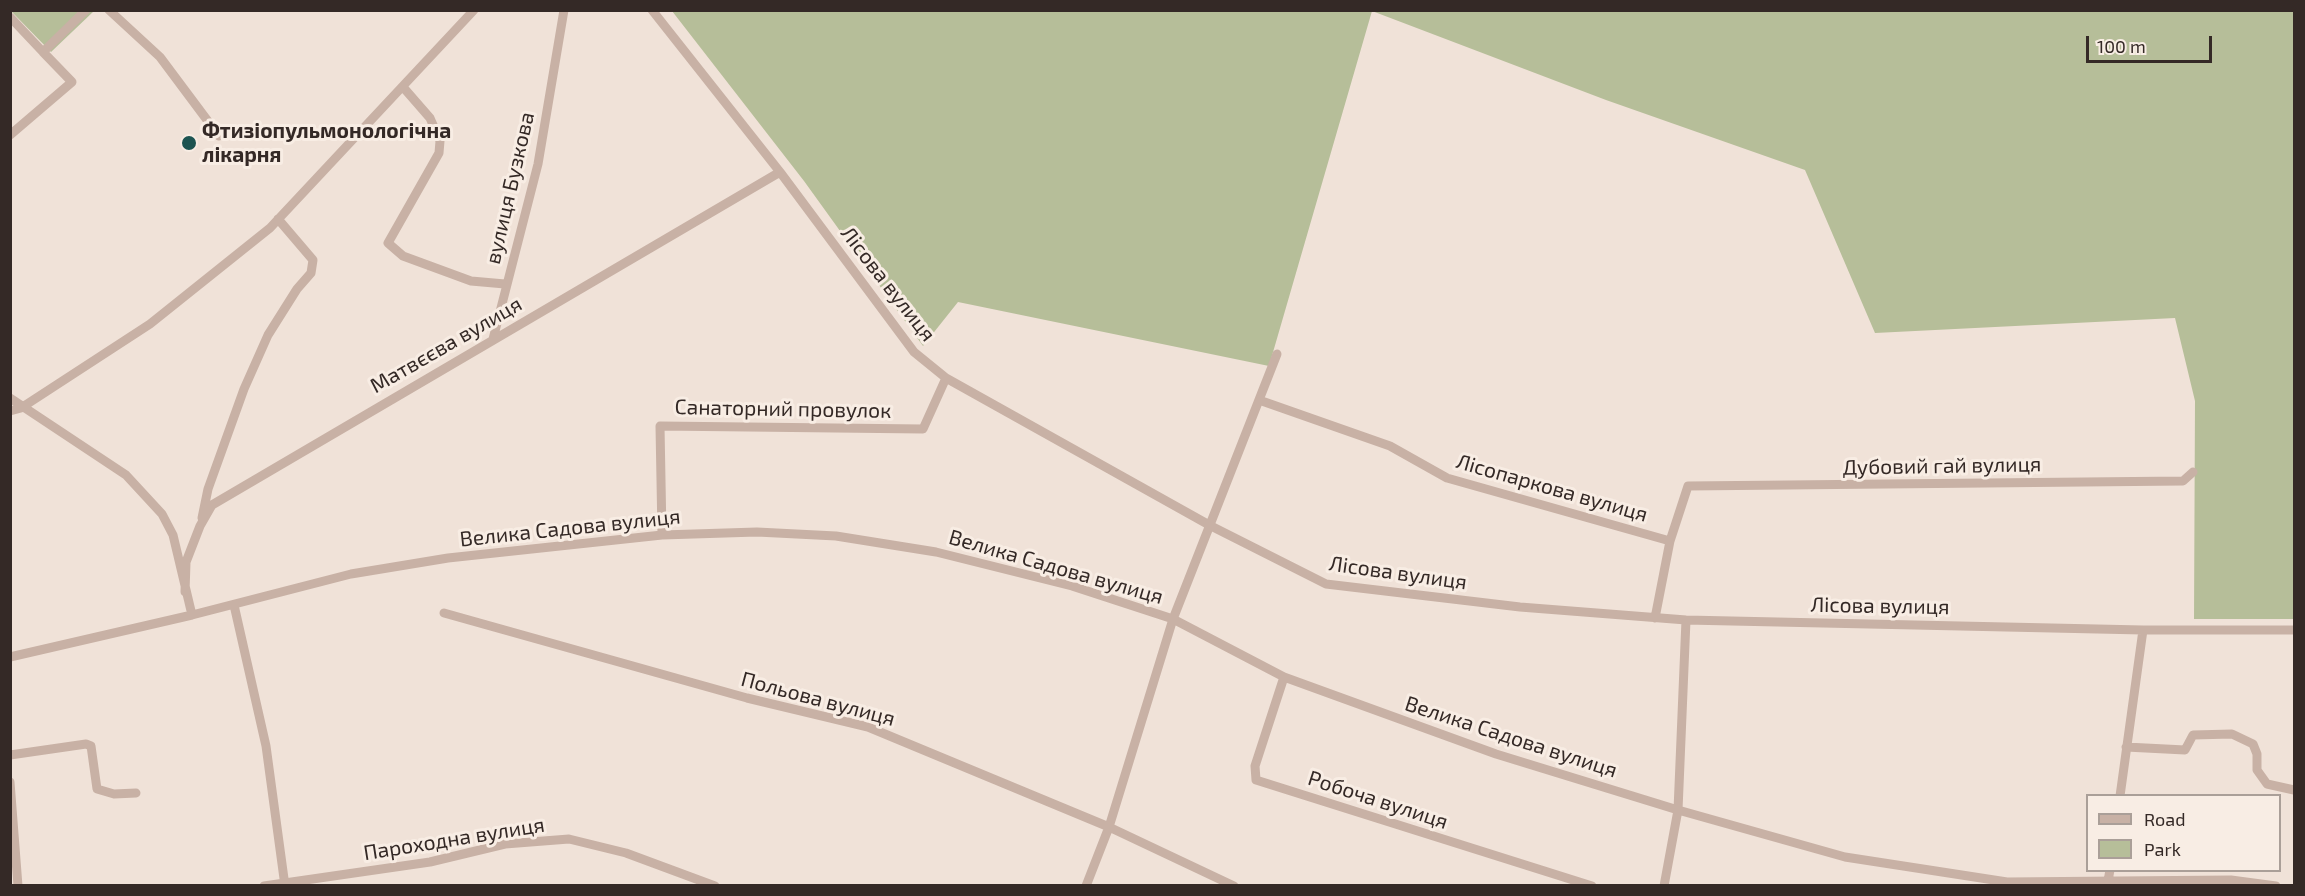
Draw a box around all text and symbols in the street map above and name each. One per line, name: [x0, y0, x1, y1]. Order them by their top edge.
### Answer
scale bar: [2089, 24, 2215, 62]
text: 100 m: [2097, 35, 2146, 57]
street label: вулиця Бузкова: [480, 110, 540, 266]
place label: Фтизіопульмонологічна лікарня: [202, 118, 451, 168]
marker: Фтизіопульмонологічна лікарня: [180, 134, 198, 152]
street label: Лісова вулиця: [835, 221, 941, 347]
street label: Матвєєва вулиця: [366, 291, 526, 399]
street label: Санаторний провулок: [674, 395, 892, 423]
street label: Лісопаркова вулиця: [1453, 449, 1651, 527]
street label: Дубовий гай вулиця: [1842, 452, 2042, 480]
street label: Велика Садова вулиця: [458, 504, 682, 552]
street label: Велика Садова вулиця: [946, 524, 1166, 610]
street label: Лісова вулиця: [1327, 551, 1469, 595]
street label: Лісова вулиця: [1810, 592, 1950, 620]
street label: Польова вулиця: [738, 666, 898, 732]
street label: Велика Садова вулиця: [1402, 691, 1620, 783]
street label: Робоча вулиця: [1305, 765, 1451, 835]
legend: [2086, 794, 2281, 872]
text: Road: [2144, 808, 2185, 830]
street label: Пароходна вулиця: [362, 812, 546, 866]
text: Park: [2144, 838, 2181, 860]

